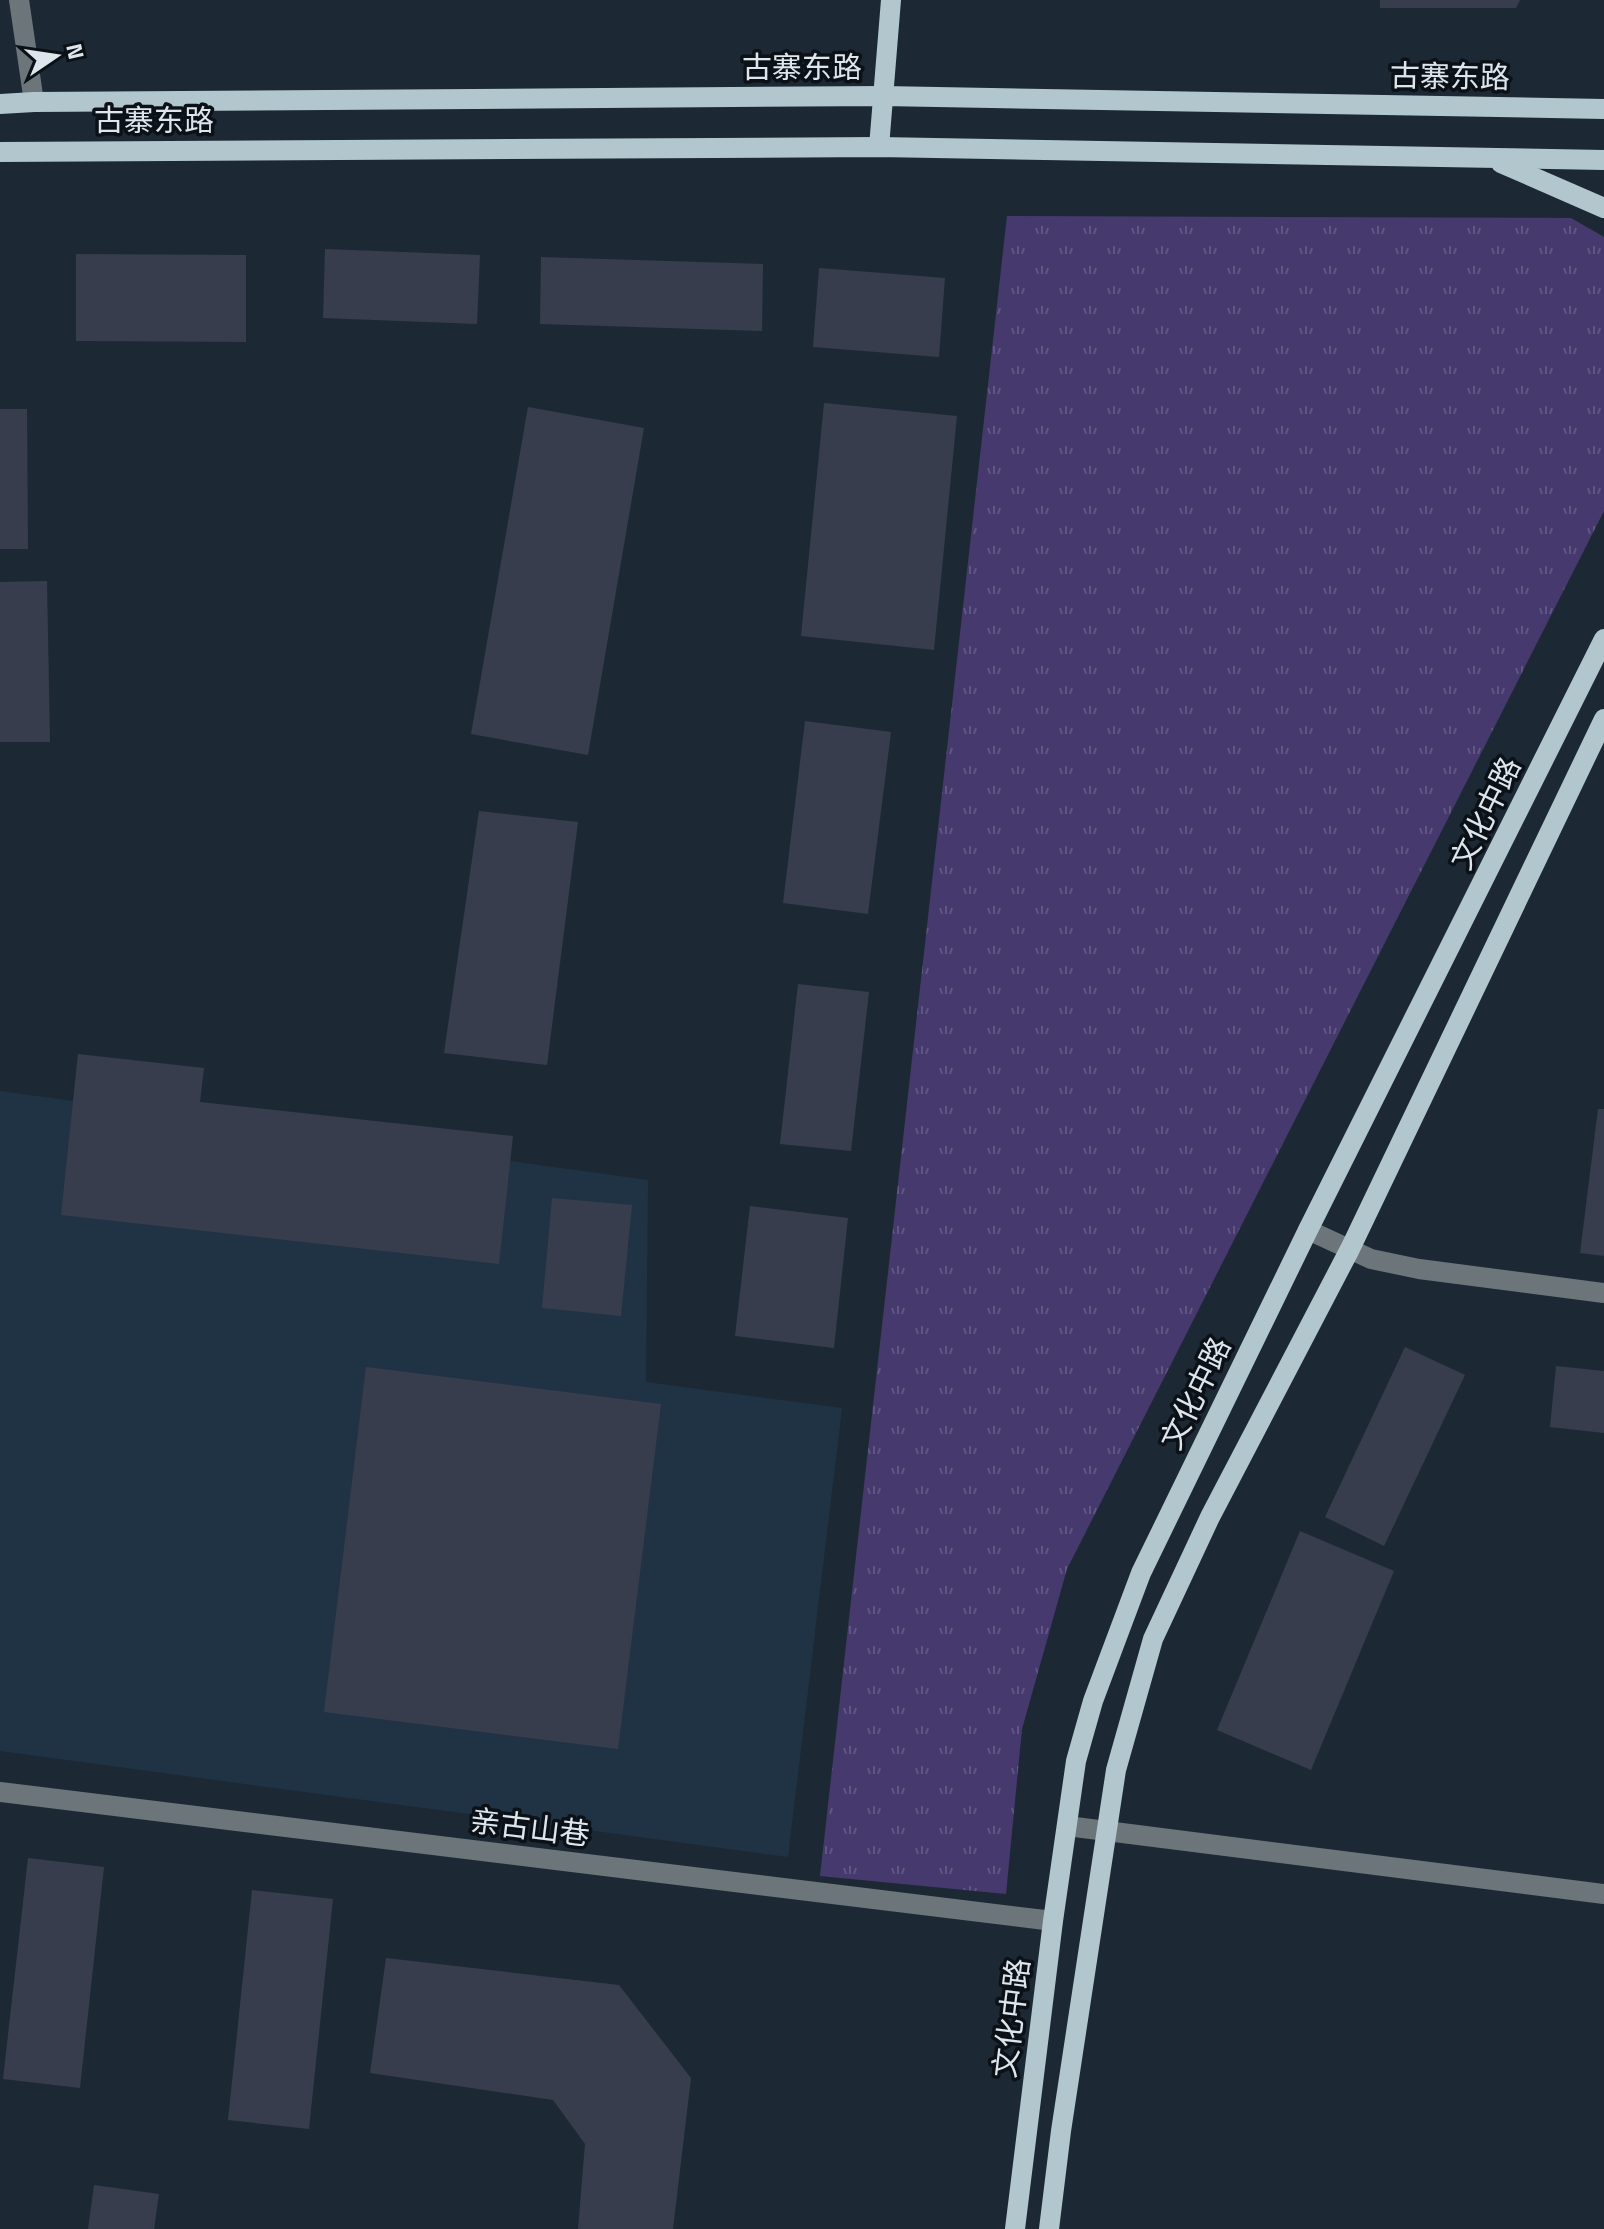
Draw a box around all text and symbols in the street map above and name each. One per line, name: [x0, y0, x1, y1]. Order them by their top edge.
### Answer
north arrow: [16, 16, 96, 96]
text: N: [57, 40, 94, 63]
street label: 古寨东路: [742, 44, 862, 90]
street label: 古寨东路: [1390, 52, 1510, 100]
street label: 古寨东路: [94, 97, 214, 143]
street label: 文化中路: [1438, 749, 1532, 877]
street label: 文化中路: [1148, 1329, 1242, 1457]
street label: 亲古山巷: [468, 1797, 592, 1857]
street label: 文化中路: [981, 1956, 1041, 2080]

